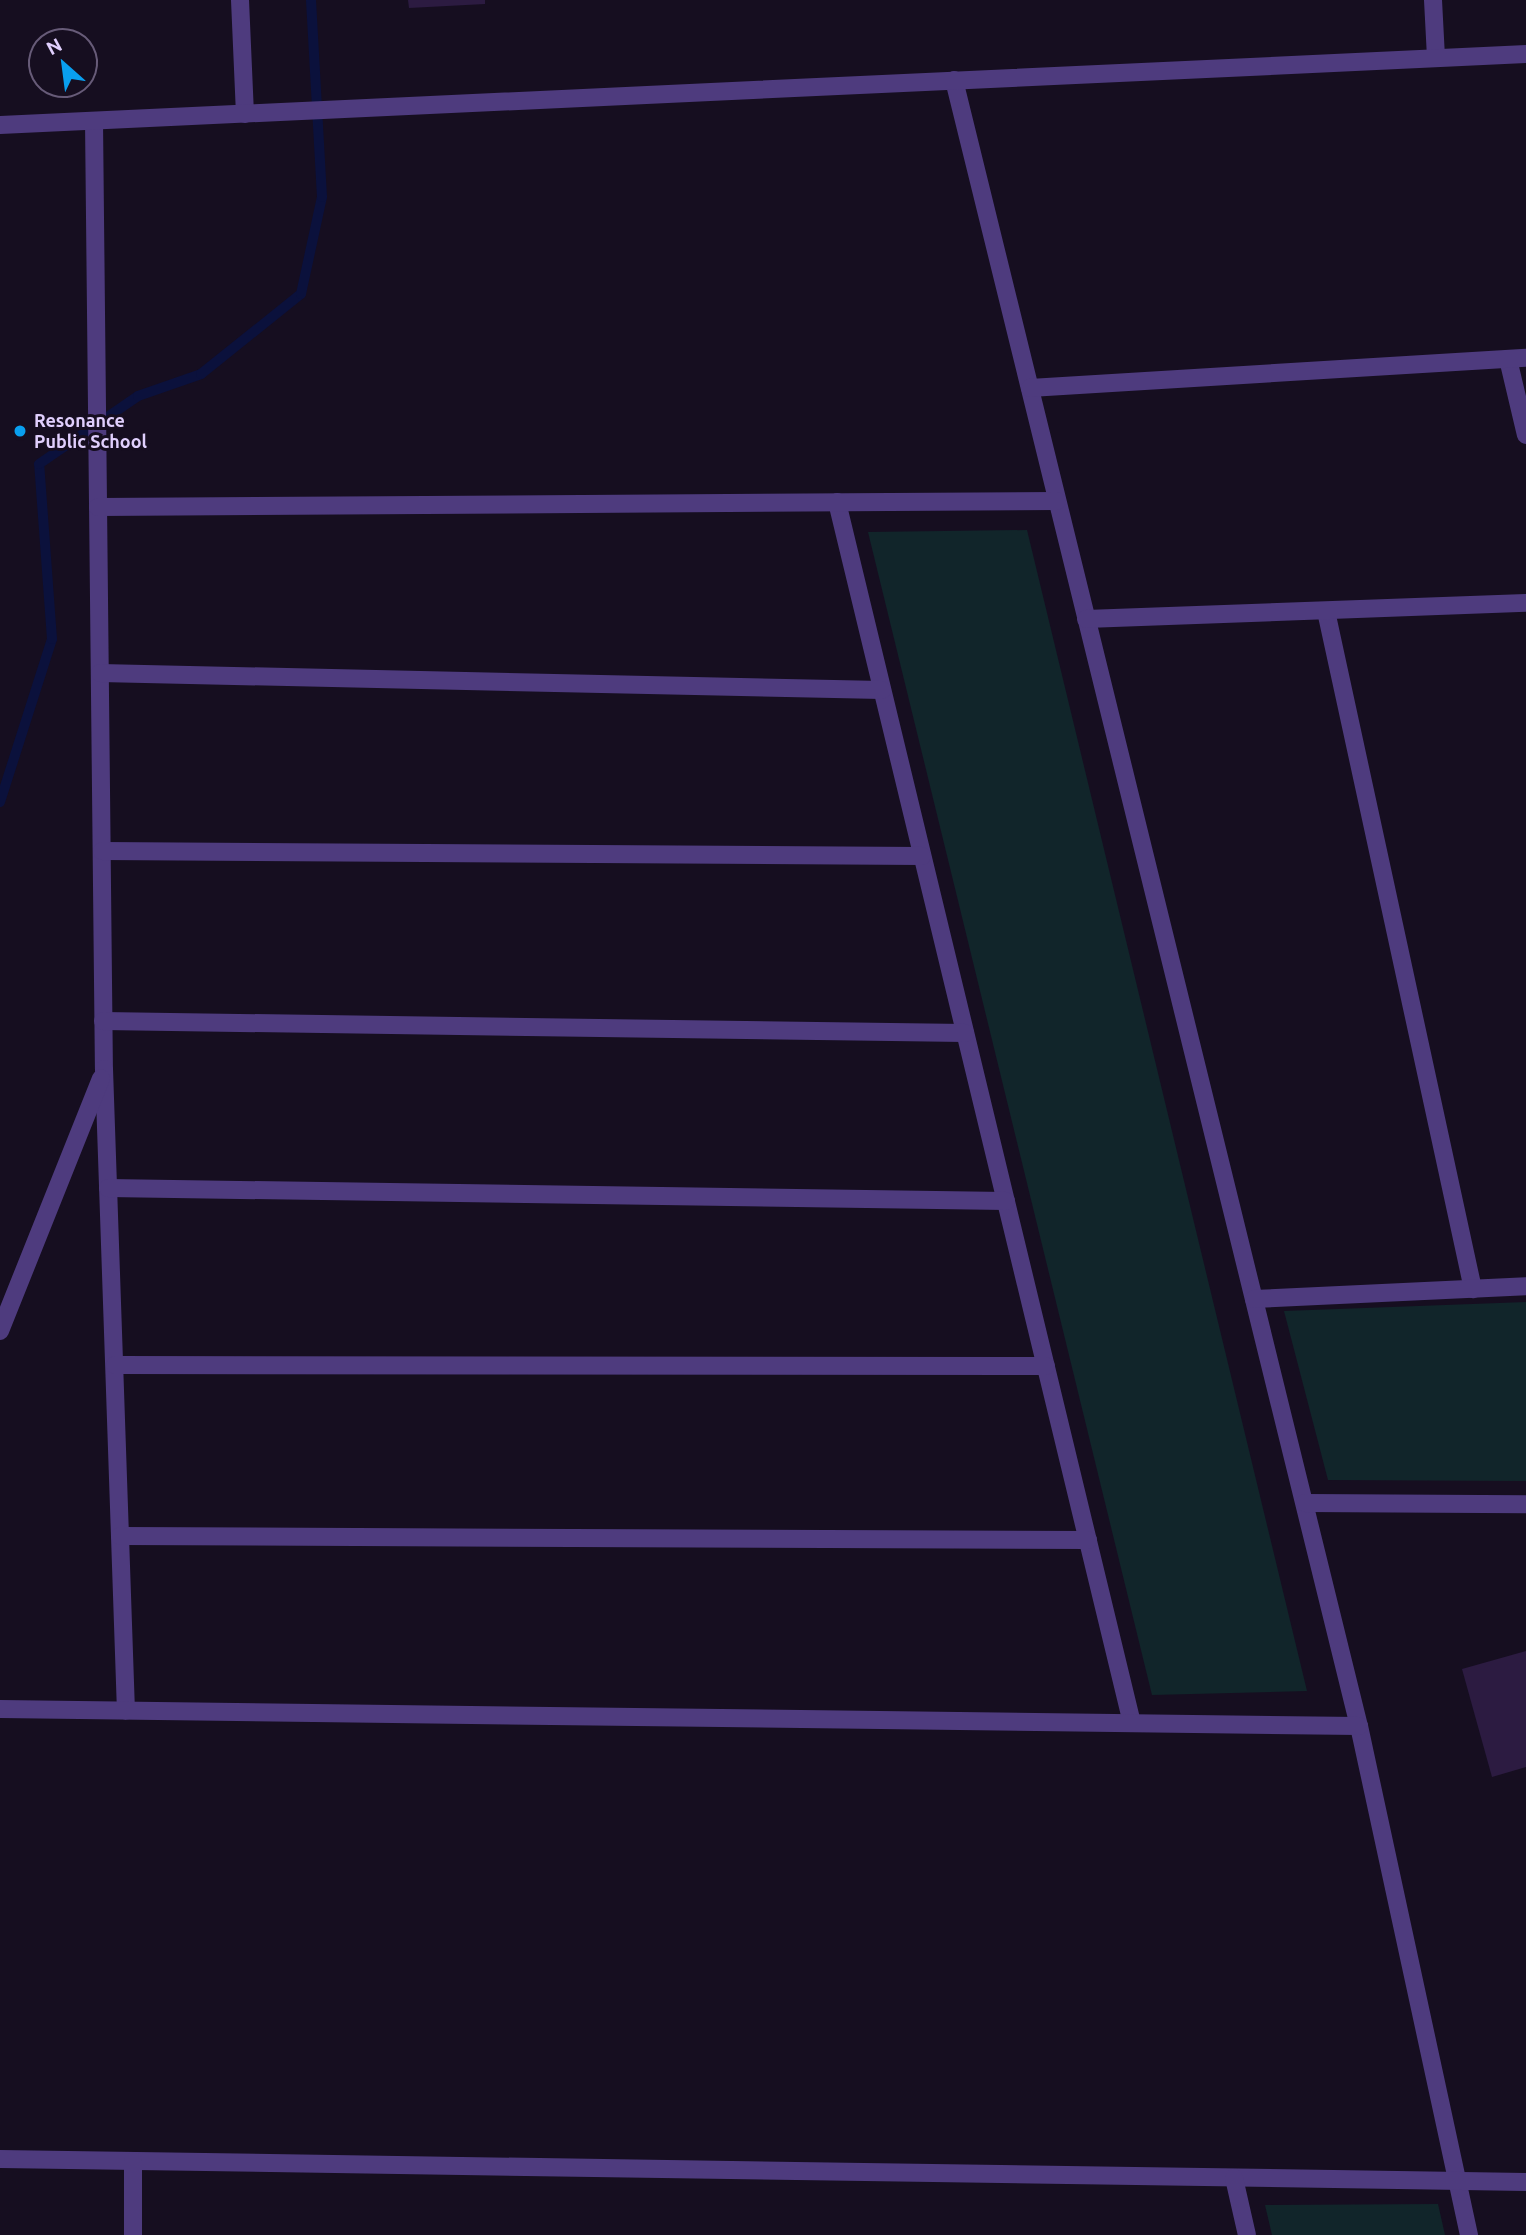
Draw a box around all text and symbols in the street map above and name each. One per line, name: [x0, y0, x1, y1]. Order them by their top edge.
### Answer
north arrow: [28, 28, 98, 98]
text: N: [43, 33, 66, 59]
place label: Resonance Public School: [34, 410, 147, 452]
marker: Resonance Public School: [12, 423, 28, 439]

